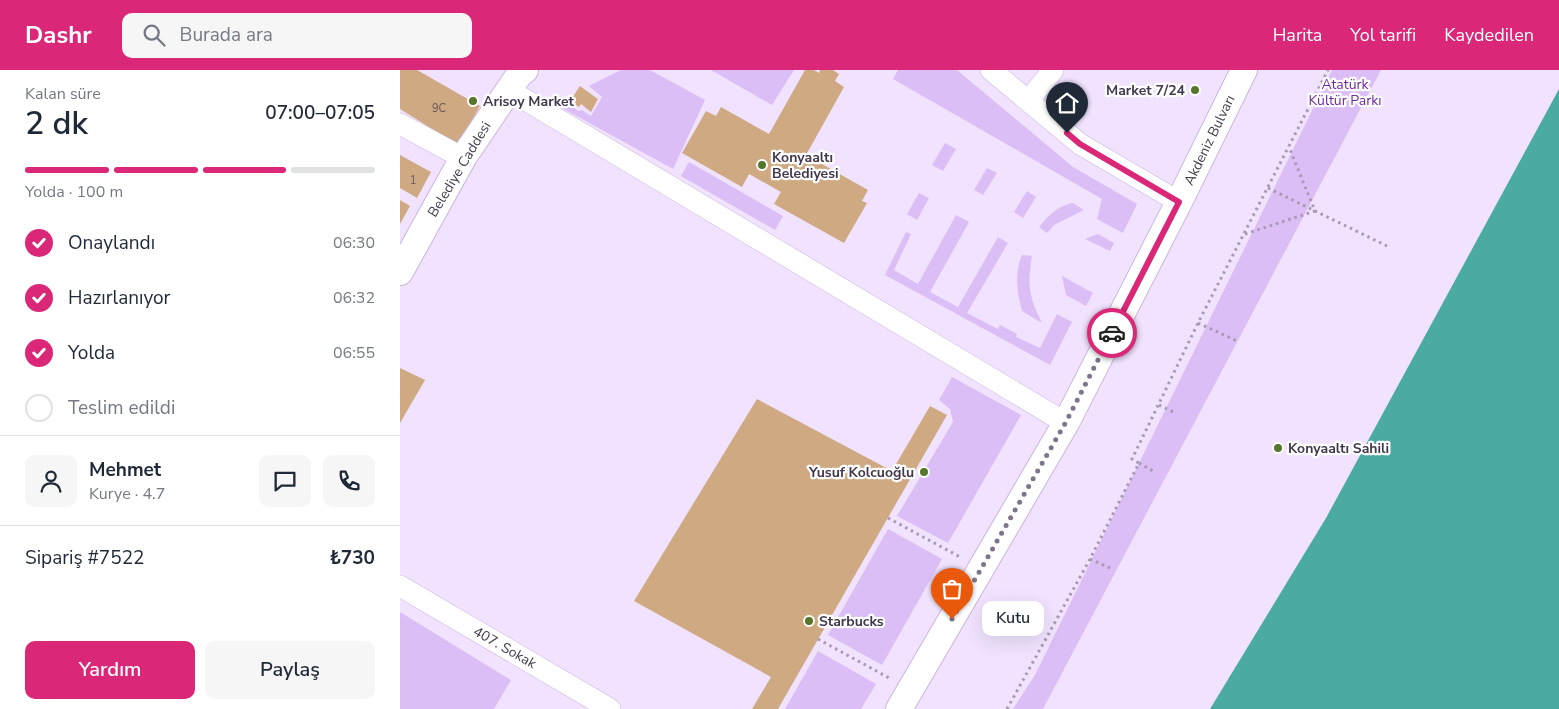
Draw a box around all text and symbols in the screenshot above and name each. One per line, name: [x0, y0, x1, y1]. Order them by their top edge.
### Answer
search box: [122, 13, 472, 58]
text: Dashr: [25, 19, 92, 51]
icon: search: [140, 21, 168, 49]
text: Burada ara: [180, 22, 273, 48]
text: Harita: [1273, 23, 1322, 47]
text: Yol tarifi: [1350, 23, 1416, 47]
text: Kaydedilen: [1444, 23, 1534, 47]
park label: Atatürk Kültür Parkı: [1308, 75, 1382, 110]
place label: Market 7/24: [1106, 81, 1186, 100]
pin: [1046, 82, 1088, 133]
text: Kalan süre: [25, 83, 101, 105]
marker: Market 7/24: [1189, 84, 1201, 96]
icon: home: [1053, 89, 1081, 117]
place label: Arisoy Market: [483, 92, 575, 111]
street label: Akdeniz Bulvarı: [1179, 92, 1239, 188]
marker: Arisoy Market: [467, 95, 479, 107]
text: 07:00–07:05: [265, 100, 375, 126]
house number: 9C: [432, 101, 446, 116]
text: 2 dk: [25, 102, 88, 145]
street label: Belediye Caddesi: [423, 118, 496, 221]
place label: Konyaaltı Belediyesi: [772, 148, 839, 183]
marker: Konyaaltı Belediyesi: [756, 159, 768, 171]
house number: 1: [410, 173, 416, 188]
text: Yolda · 100 m: [25, 181, 123, 203]
icon: check: [25, 229, 53, 257]
text: Onaylandı: [68, 230, 155, 256]
text: 06:30: [333, 232, 375, 254]
icon: check: [25, 284, 53, 312]
text: Hazırlanıyor: [68, 285, 170, 311]
text: 06:32: [333, 287, 375, 309]
courier: [1087, 308, 1137, 358]
icon: car: [1098, 319, 1126, 347]
icon: check: [25, 339, 53, 367]
text: Yolda: [68, 340, 115, 366]
text: 06:55: [333, 342, 375, 364]
text: Teslim edildi: [68, 395, 175, 421]
place label: Konyaaltı Sahili: [1288, 439, 1389, 458]
marker: Konyaaltı Sahili: [1272, 442, 1284, 454]
button: person: [25, 455, 77, 507]
button: chat: [259, 455, 311, 507]
button: phone: [323, 455, 375, 507]
text: Mehmet: [89, 457, 161, 483]
place label: Yusuf Kolcuoğlu: [808, 463, 914, 482]
marker: Yusuf Kolcuoğlu: [918, 466, 930, 478]
text: Kurye · 4.7: [89, 483, 165, 505]
text: Sipariş #7522: [25, 545, 144, 571]
text: ₺730: [329, 545, 375, 571]
pin: [931, 568, 973, 619]
icon: bag: [938, 575, 966, 603]
callout: Kutu: [982, 602, 1044, 636]
text: Kutu: [996, 607, 1030, 629]
place label: Starbucks: [819, 612, 884, 631]
marker: Starbucks: [803, 615, 815, 627]
street label: 407. Sokak: [470, 622, 541, 674]
button: Yardım: [25, 641, 195, 699]
button: Paylaş: [205, 641, 375, 699]

